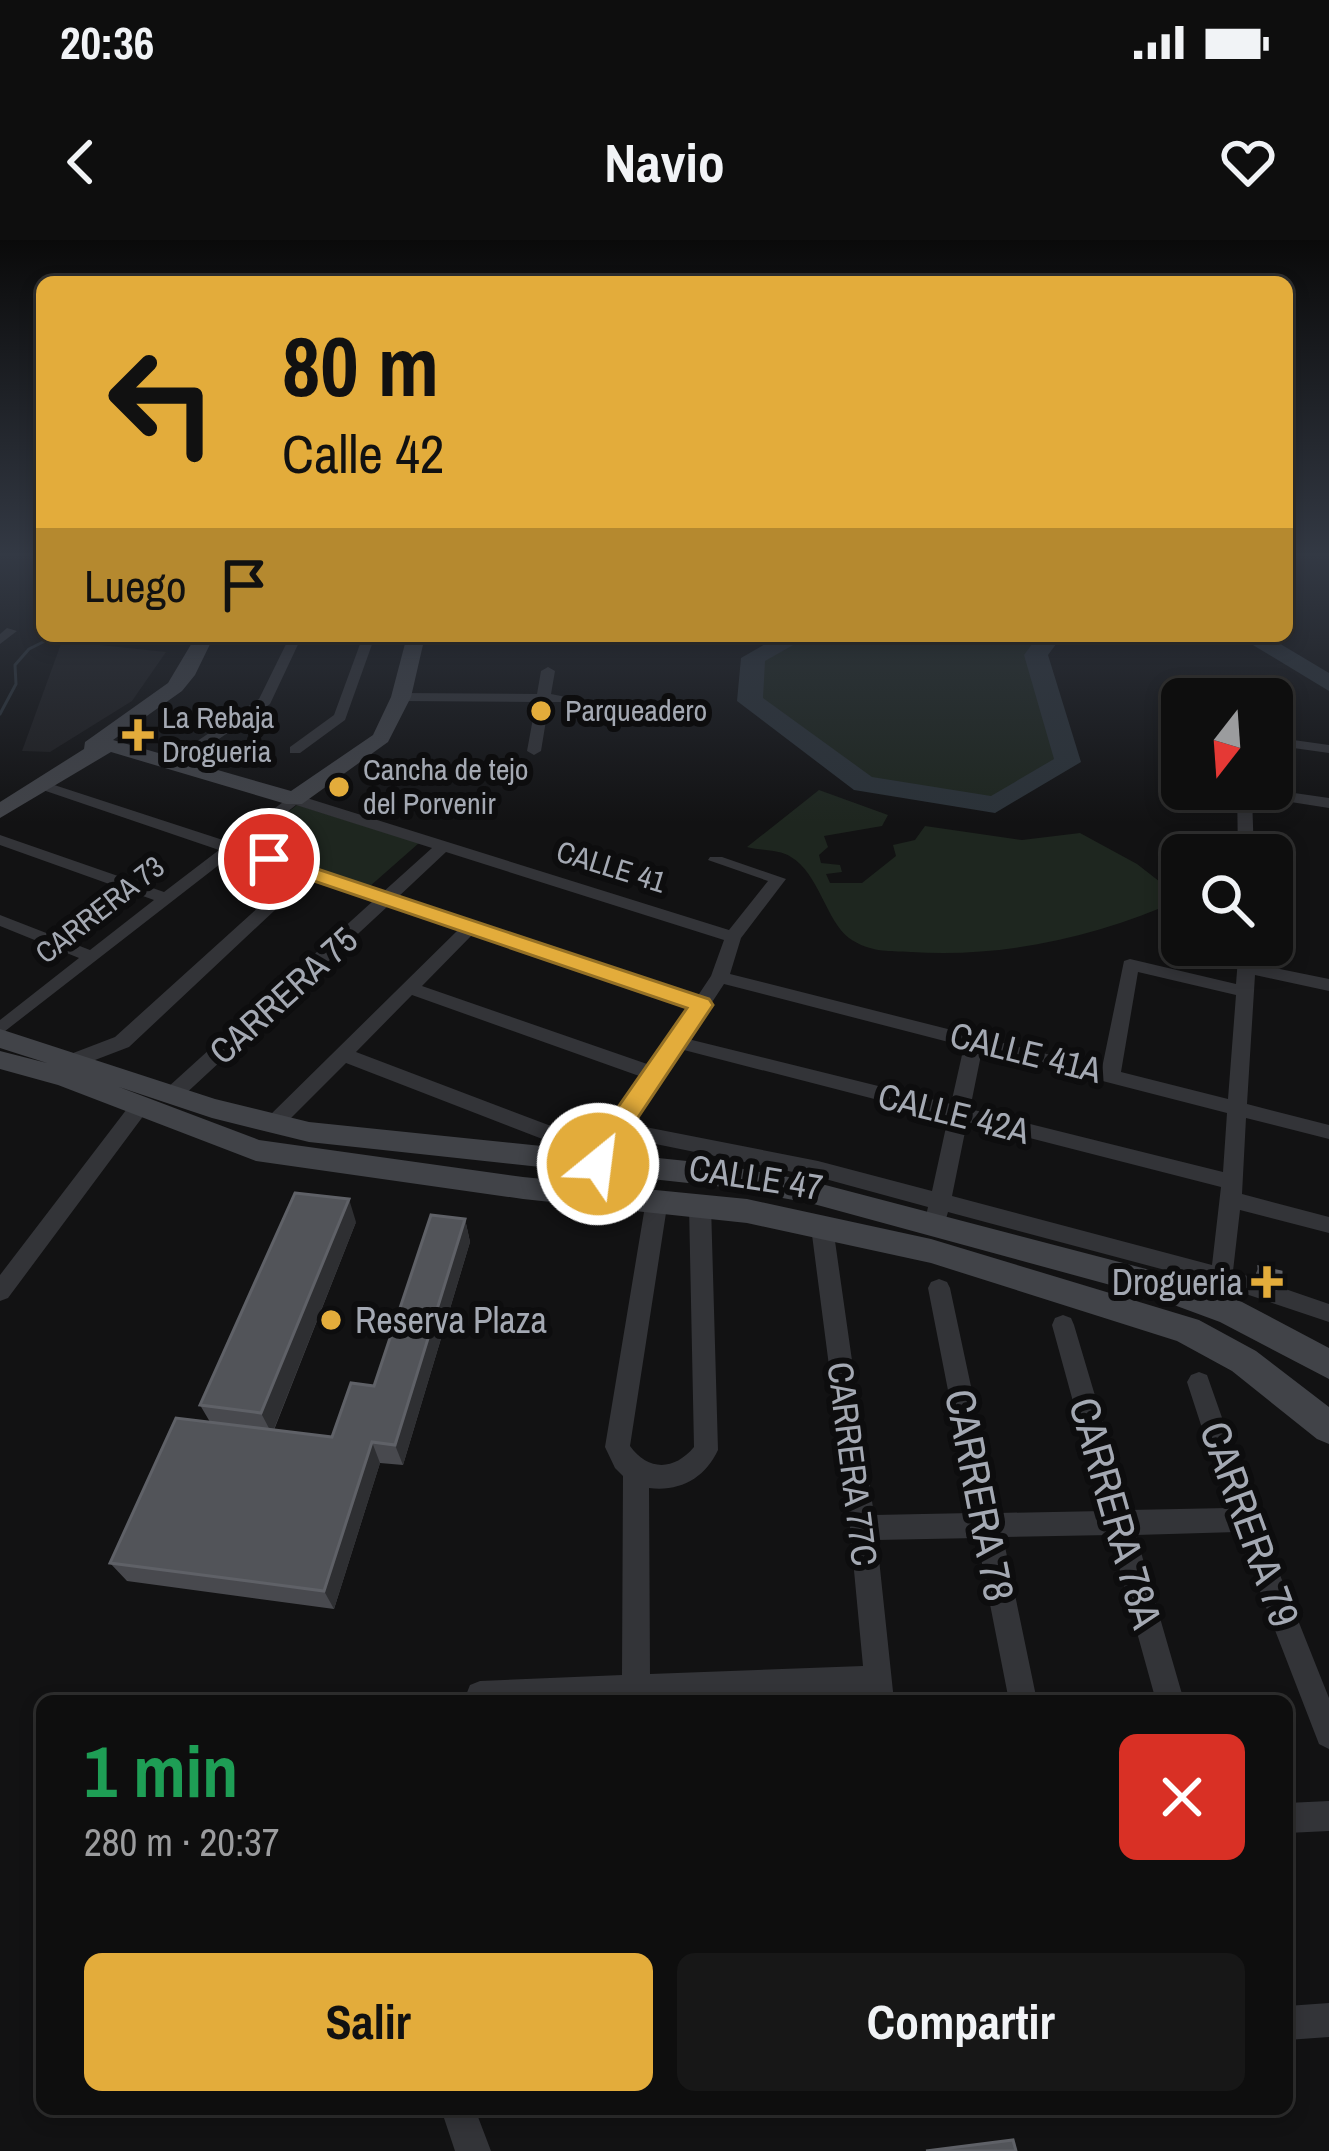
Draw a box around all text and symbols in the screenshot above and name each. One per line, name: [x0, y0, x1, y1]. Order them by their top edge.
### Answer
text: 20:36: [60, 12, 154, 73]
text: Navio: [604, 126, 725, 199]
icon: back: [48, 129, 114, 195]
icon: heart: [1215, 129, 1281, 195]
text: 80 m: [282, 309, 439, 422]
icon: left: [84, 324, 240, 480]
text: Calle 42: [282, 417, 444, 490]
icon: arrive: [211, 552, 277, 618]
text: Luego: [84, 555, 187, 616]
north arrow: [1161, 678, 1293, 810]
map controls: [1161, 678, 1293, 966]
place label: Parqueadero: [565, 690, 707, 730]
place label: La Rebaja Drogueria: [162, 697, 274, 771]
marker: Parqueadero: [528, 698, 554, 724]
marker: La Rebaja Drogueria: [125, 722, 151, 748]
place label: Cancha de tejo del Porvenir: [363, 749, 528, 823]
marker: Cancha de tejo del Porvenir: [326, 774, 352, 800]
pin: [218, 808, 320, 910]
icon: arrive: [236, 826, 302, 892]
street label: CALLE 41: [552, 831, 671, 902]
button: search: [1161, 834, 1293, 966]
street label: CARRERA 73: [27, 846, 172, 972]
street label: CARRERA 75: [199, 916, 367, 1074]
street label: CALLE 41A: [945, 1010, 1107, 1094]
street label: CALLE 42A: [873, 1071, 1035, 1155]
position arrow: [535, 1101, 661, 1227]
street label: CALLE 47: [686, 1143, 826, 1211]
place label: Drogueria: [1112, 1258, 1243, 1306]
marker: Drogueria: [1254, 1269, 1280, 1295]
place label: Reserva Plaza: [355, 1296, 547, 1344]
marker: Reserva Plaza: [318, 1307, 344, 1333]
street label: CARRERA 77C: [817, 1359, 889, 1569]
street label: CARRERA 78: [932, 1384, 1028, 1606]
street label: CARRERA 78A: [1056, 1391, 1176, 1636]
street label: CARRERA 79: [1187, 1414, 1313, 1634]
text: 1 min: [84, 1722, 238, 1819]
button: close: [1119, 1734, 1245, 1860]
text: 280 m · 20:37: [84, 1816, 280, 1868]
button: Salir: [84, 1953, 653, 2091]
button: Compartir: [677, 1953, 1245, 2091]

